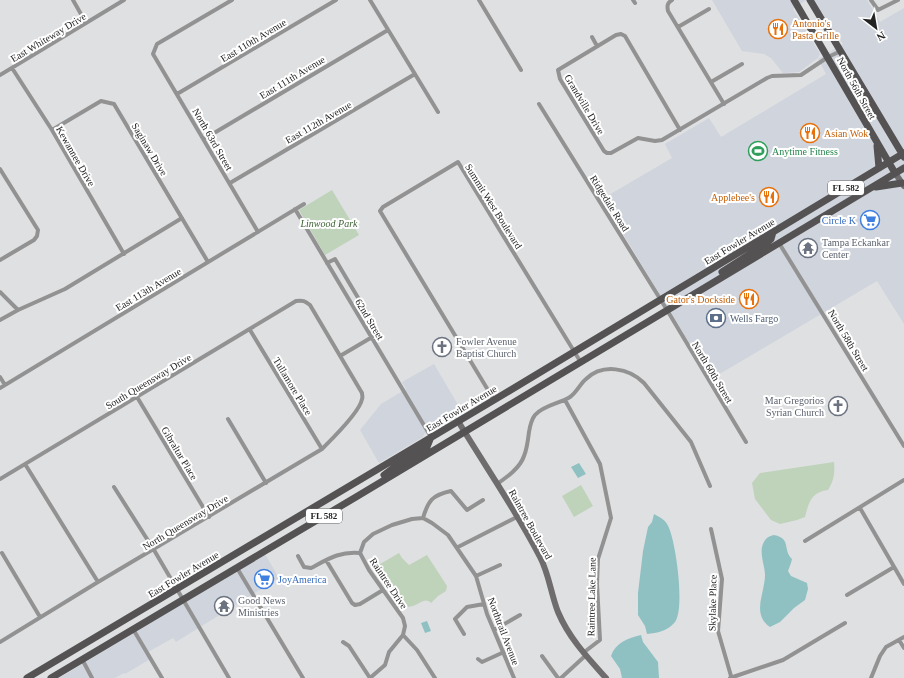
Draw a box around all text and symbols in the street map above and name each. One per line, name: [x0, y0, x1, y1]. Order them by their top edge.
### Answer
north arrow: [856, 8, 896, 48]
street label: East Whiteway Drive: [9, 10, 88, 64]
street label: East 110th Avenue: [219, 16, 288, 64]
restaurant icon: Antonio's Pasta Grille: [767, 18, 789, 40]
place label: Antonio's Pasta Grille: [792, 18, 839, 41]
text: N: [875, 29, 888, 44]
street label: East 111th Avenue: [258, 53, 327, 101]
street label: North 56th Street: [835, 55, 878, 121]
street label: Grandville Drive: [562, 72, 607, 137]
street label: East 112th Avenue: [283, 99, 354, 146]
street label: North 63rd Street: [190, 106, 235, 172]
street label: Saginaw Drive: [129, 121, 170, 178]
restaurant icon: Asian Wok: [799, 122, 821, 144]
street label: Kewannee Drive: [54, 124, 97, 189]
place label: Asian Wok: [824, 128, 868, 139]
sports icon: Anytime Fitness: [747, 140, 769, 162]
place label: Anytime Fitness: [772, 146, 838, 157]
street label: Summit West Boulevard: [463, 162, 524, 251]
street label: Ridgedale Road: [588, 173, 631, 233]
road number: FL 582: [828, 181, 864, 195]
restaurant icon: Applebee's: [758, 186, 780, 208]
place label: Applebee's: [711, 192, 755, 203]
supermarket icon: Circle K: [859, 209, 881, 231]
place label: Circle K: [822, 215, 857, 226]
street label: East Fowler Avenue: [702, 216, 777, 267]
park label: Linwood Park: [300, 218, 358, 229]
temple icon: Tampa Eckankar Center: [797, 237, 819, 259]
place label: Tampa Eckankar Center: [822, 237, 890, 260]
street label: East 113th Avenue: [114, 265, 183, 313]
restaurant icon: Gator's Dockside: [738, 288, 760, 310]
place label: Gator's Dockside: [666, 294, 736, 305]
street label: 62nd Street: [353, 297, 386, 342]
bank icon: Wells Fargo: [705, 307, 727, 329]
street label: North 58th Street: [826, 308, 871, 373]
place label: Wells Fargo: [730, 313, 778, 324]
church icon: Fowler Avenue Baptist Church: [431, 336, 453, 358]
place label: Fowler Avenue Baptist Church: [456, 336, 517, 359]
street label: North 60th Street: [690, 340, 735, 405]
street label: South Queensway Drive: [104, 351, 193, 411]
street label: Tullamore Place: [271, 355, 314, 418]
street label: East Fowler Avenue: [424, 383, 499, 434]
place label: Mar Gregorios Syrian Church: [765, 395, 824, 418]
church icon: Mar Gregorios Syrian Church: [827, 395, 849, 417]
street label: Gibraltar Place: [159, 425, 200, 482]
street label: Raintree Boulevard: [507, 487, 554, 561]
street label: North Queensway Drive: [141, 492, 230, 552]
road number: FL 582: [306, 509, 342, 523]
street label: East Fowler Avenue: [146, 549, 221, 600]
street label: Raintree Drive: [367, 556, 410, 611]
street label: Raintree Lake Lane: [585, 557, 598, 637]
supermarket icon: JoyAmerica: [253, 568, 275, 590]
place label: JoyAmerica: [278, 574, 327, 585]
street label: Skylake Place: [707, 574, 719, 631]
temple icon: Good News Ministries: [213, 595, 235, 617]
place label: Good News Ministries: [238, 595, 286, 618]
street label: Northtrail Avenue: [486, 596, 522, 667]

